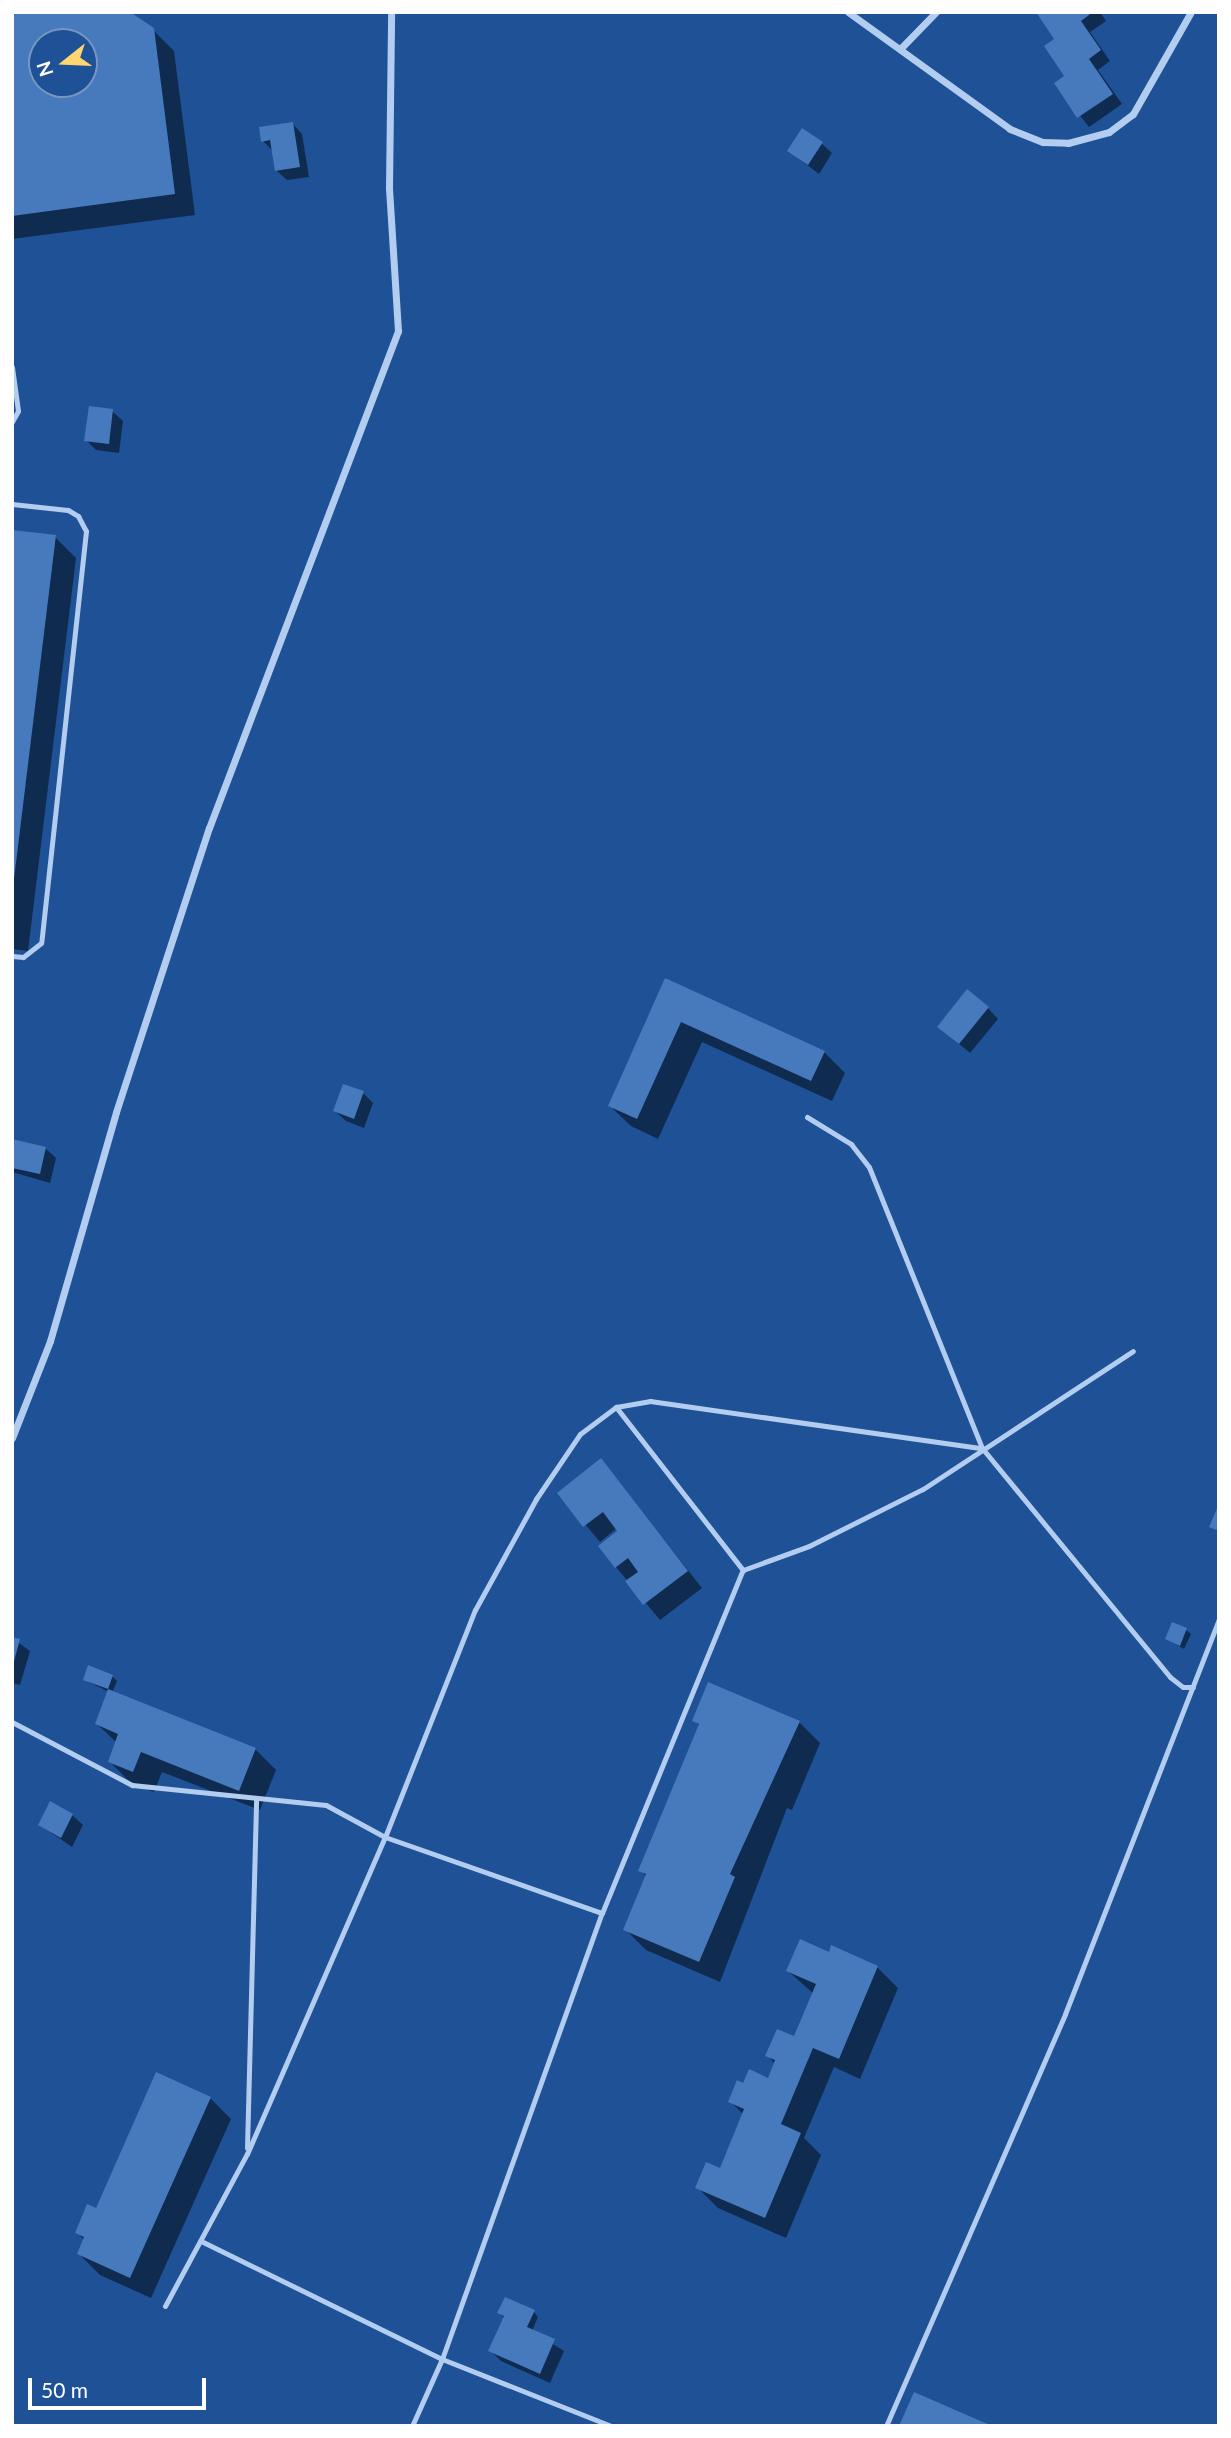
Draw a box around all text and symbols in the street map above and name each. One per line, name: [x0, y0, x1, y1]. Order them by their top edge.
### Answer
north arrow: [28, 28, 98, 98]
text: N: [31, 59, 58, 80]
scale bar: [32, 2364, 210, 2408]
text: 50 m: [41, 2377, 88, 2402]

